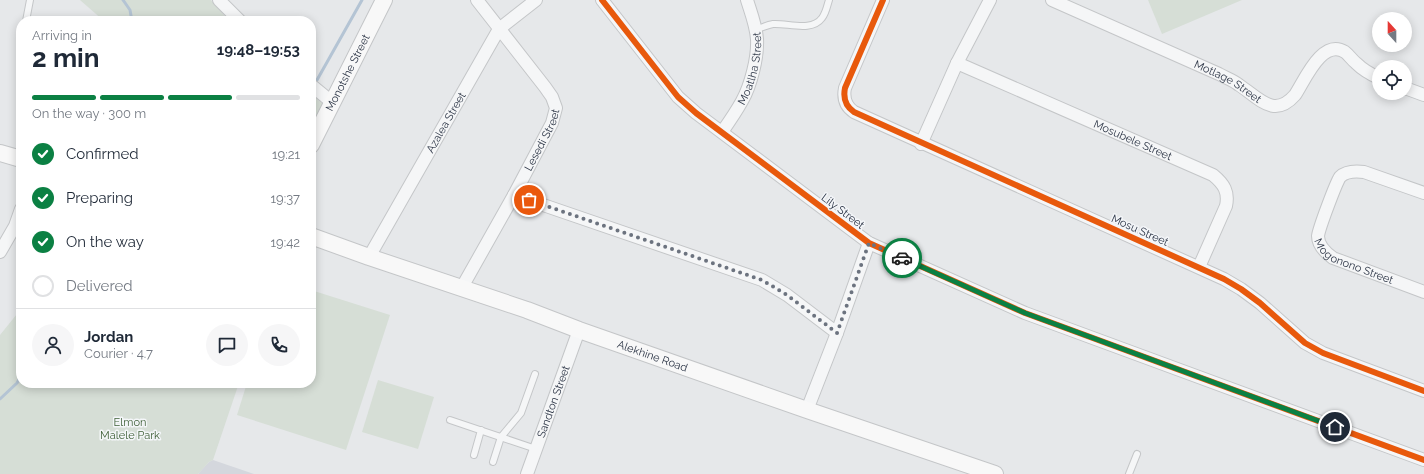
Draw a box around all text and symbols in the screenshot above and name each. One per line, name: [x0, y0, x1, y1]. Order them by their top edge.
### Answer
north arrow: [1372, 12, 1412, 52]
map controls: [1372, 12, 1412, 100]
text: Arriving in: [32, 28, 92, 43]
street label: Moatlha Street: [735, 31, 764, 107]
street label: Monotshe Street: [323, 32, 373, 113]
text: 19:48–19:53: [217, 41, 300, 59]
text: 2 min: [32, 43, 99, 73]
street label: Motlage Street: [1192, 58, 1264, 106]
button: locate: [1372, 60, 1412, 100]
street label: Azalea Street: [424, 90, 469, 155]
text: On the way · 300 m: [32, 106, 146, 121]
street label: Lesedi Street: [522, 107, 563, 173]
street label: Mosubele Street: [1092, 118, 1174, 163]
icon: check: [32, 143, 54, 165]
text: Confirmed: [66, 145, 139, 163]
text: 19:21: [272, 147, 300, 162]
pin: [512, 183, 546, 217]
icon: check: [32, 187, 54, 209]
text: Preparing: [66, 189, 133, 207]
icon: bag: [518, 189, 540, 211]
text: 19:37: [271, 191, 300, 206]
street label: Lily Street: [819, 191, 867, 232]
street label: Mosu Street: [1109, 212, 1171, 249]
icon: check: [32, 231, 54, 253]
text: On the way: [66, 233, 144, 251]
text: 19:42: [271, 235, 300, 250]
street label: Mogonono Street: [1311, 237, 1395, 287]
courier: [882, 238, 922, 278]
icon: car: [891, 247, 913, 269]
text: Delivered: [66, 277, 133, 295]
button: person: [32, 324, 74, 366]
button: chat: [206, 324, 248, 366]
button: phone: [258, 324, 300, 366]
text: Jordan: [84, 328, 133, 346]
street label: Alekhine Road: [615, 338, 689, 375]
text: Courier · 4.7: [84, 346, 153, 361]
street label: Sandton Street: [535, 364, 573, 440]
pin: [1318, 410, 1352, 444]
park label: Elmon Malele Park: [100, 416, 160, 442]
icon: home: [1324, 416, 1346, 438]

